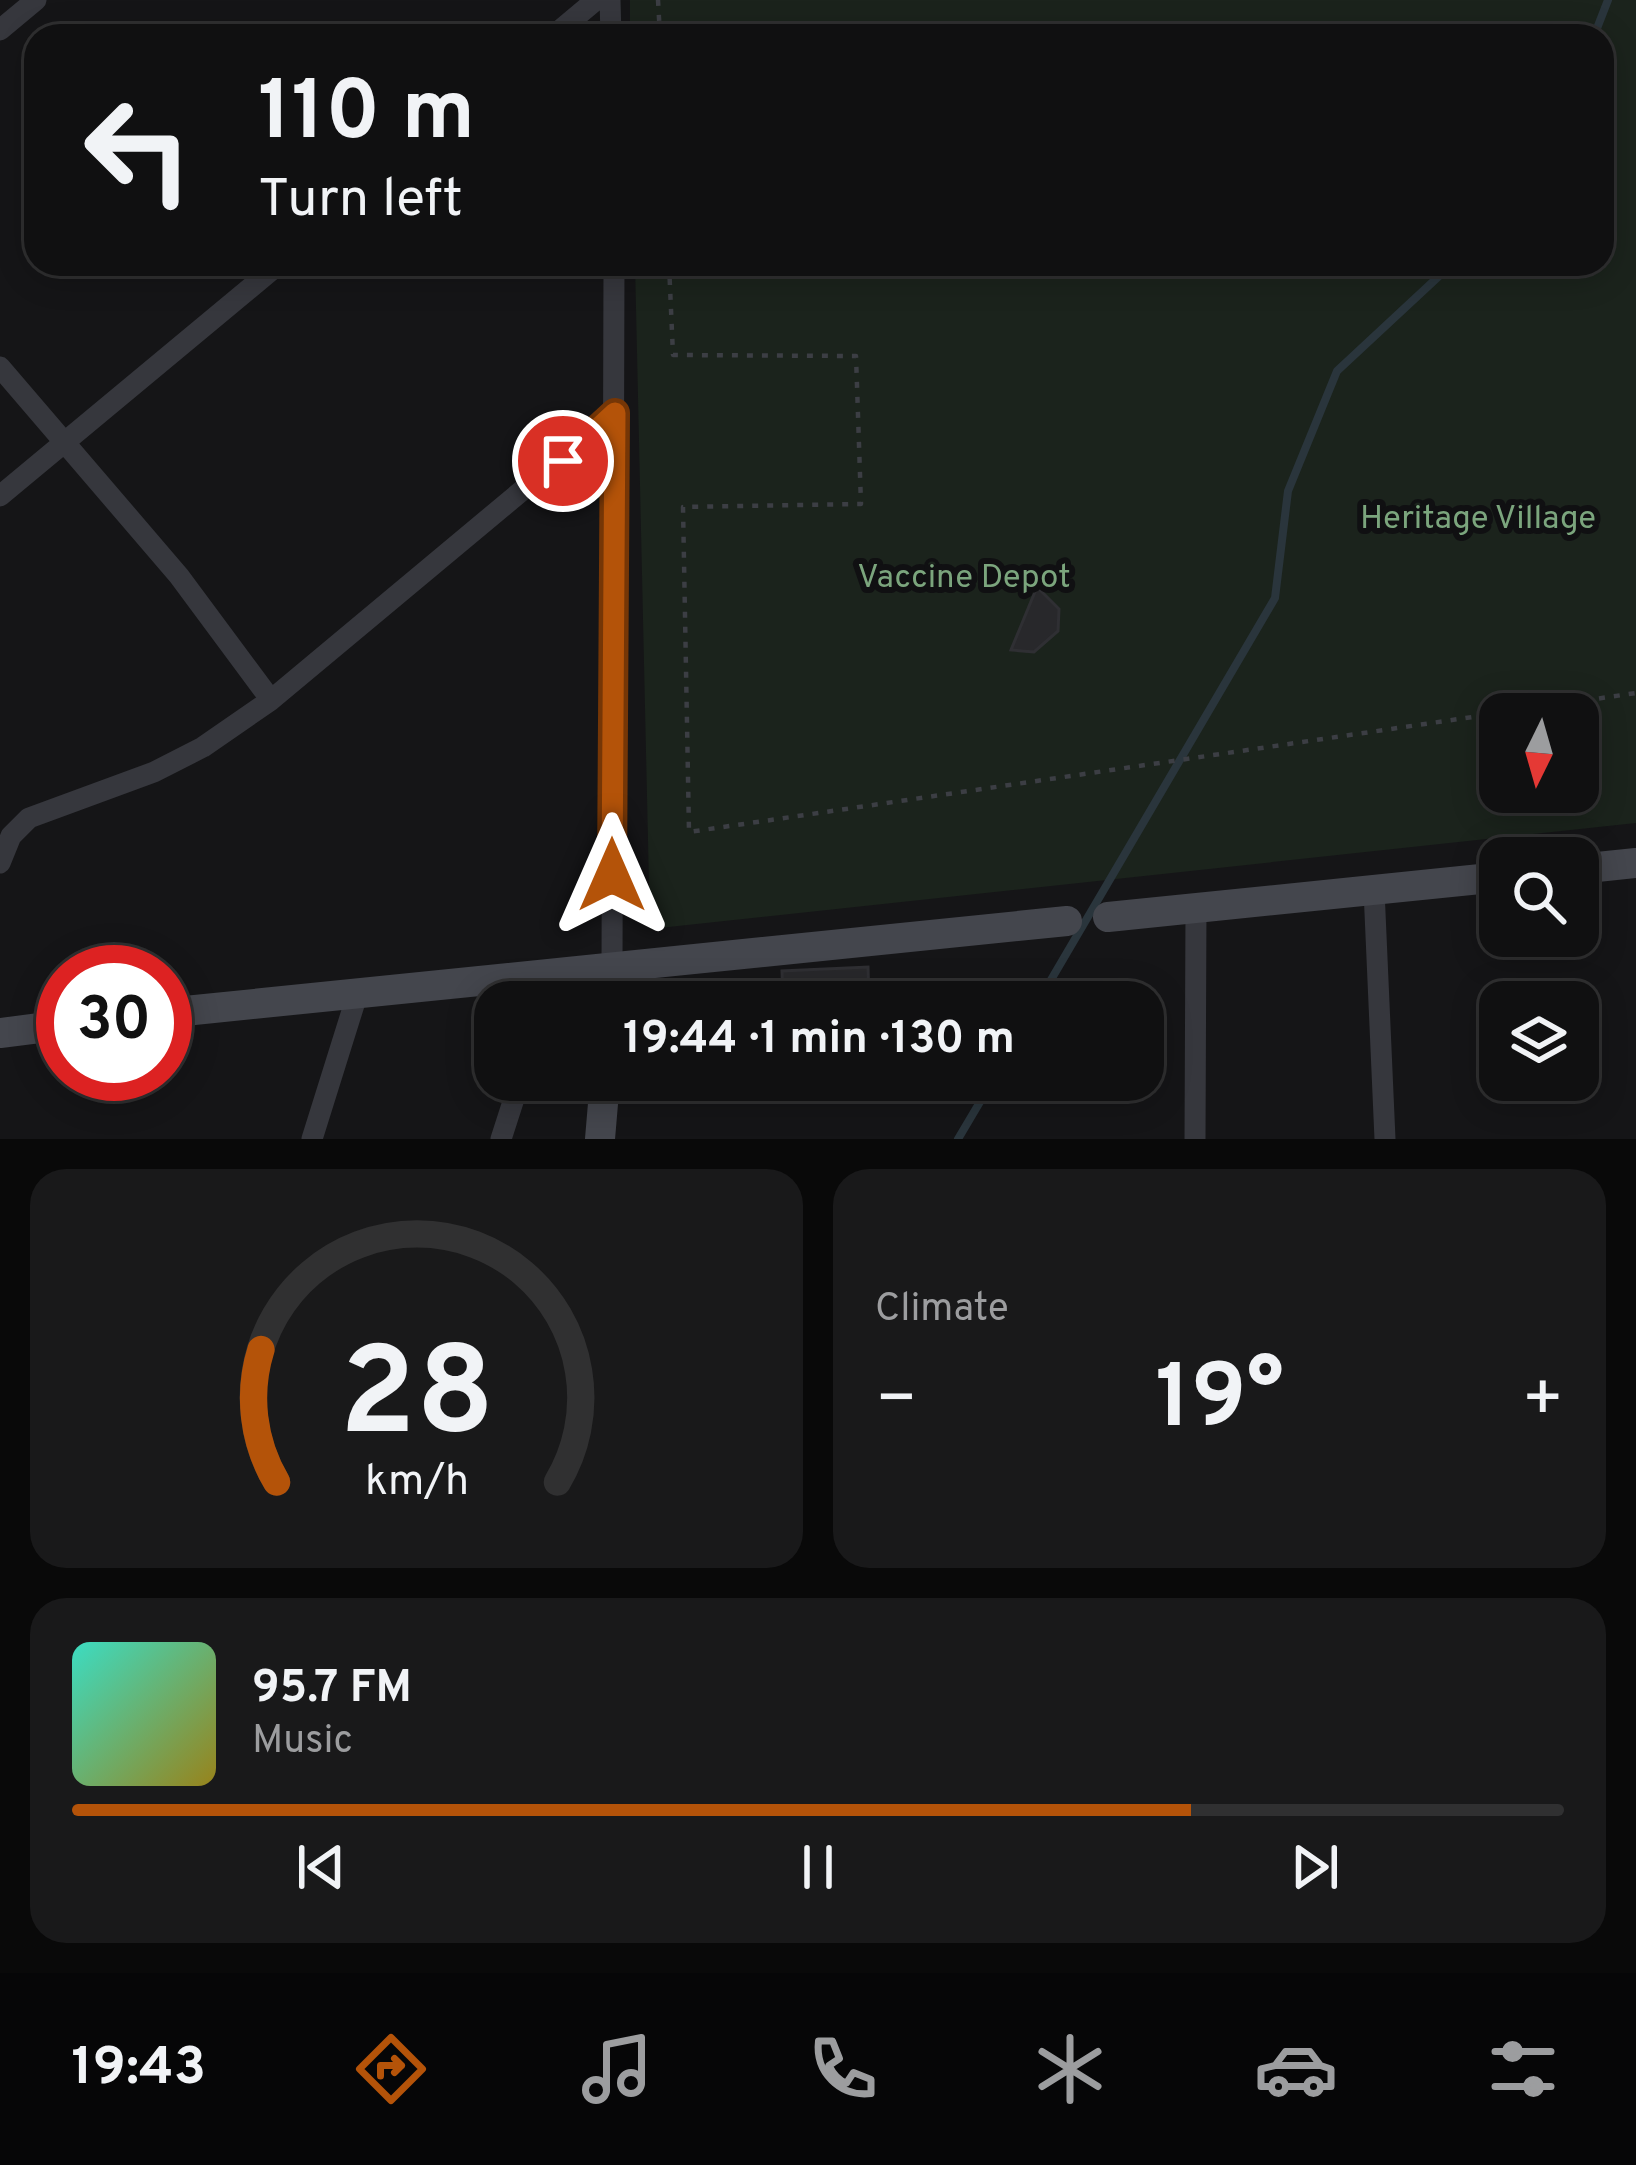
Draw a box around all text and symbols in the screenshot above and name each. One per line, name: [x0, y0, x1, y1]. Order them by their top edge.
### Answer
text: 110 m: [258, 63, 475, 169]
icon: left: [60, 72, 216, 228]
text: Turn left: [258, 167, 463, 236]
pin: [512, 410, 614, 512]
icon: arrive: [530, 428, 596, 494]
park label: Heritage Village: [1360, 499, 1596, 541]
park label: Vaccine Depot: [857, 558, 1071, 600]
north arrow: [1479, 693, 1599, 813]
map controls: [1479, 693, 1599, 1101]
position arrow: [549, 812, 675, 938]
button: search: [1479, 837, 1599, 957]
speed limit sign: 30: [36, 945, 192, 1101]
button: layers: [1479, 981, 1599, 1101]
text: 19:44 · 1 min · 130 m: [623, 1012, 1015, 1069]
text: Climate: [875, 1286, 1009, 1335]
text: 28: [339, 1321, 494, 1479]
text: 19°: [1155, 1346, 1284, 1459]
text: −: [875, 1361, 918, 1444]
text: +: [1521, 1361, 1564, 1444]
text: km/h: [364, 1455, 469, 1509]
text: 95.7 FM: [252, 1661, 412, 1718]
text: Music: [252, 1718, 353, 1767]
icon: previous: [288, 1834, 354, 1900]
icon: pause: [785, 1834, 851, 1900]
icon: next: [1282, 1834, 1348, 1900]
icon: directions: [349, 2027, 433, 2111]
icon: music: [575, 2027, 659, 2111]
icon: phone: [801, 2027, 885, 2111]
icon: climate: [1028, 2027, 1112, 2111]
icon: car: [1254, 2027, 1338, 2111]
icon: filters: [1481, 2027, 1565, 2111]
text: 19:43: [71, 2035, 206, 2104]

